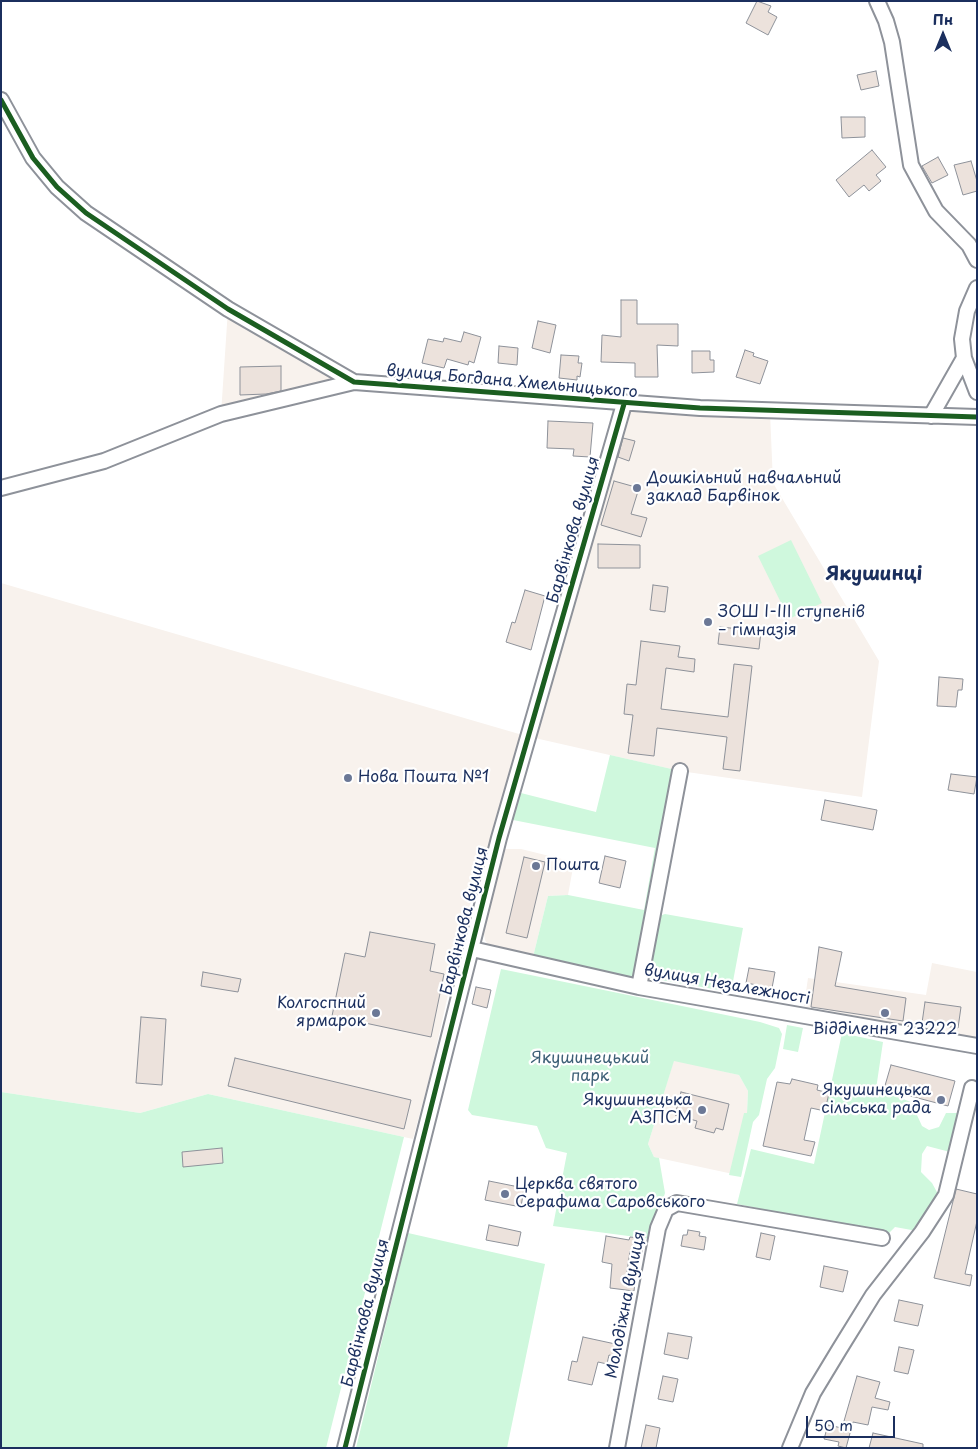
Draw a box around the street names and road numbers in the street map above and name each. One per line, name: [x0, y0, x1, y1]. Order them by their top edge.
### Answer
street label: вулиця Богдана Хмельницького: [386, 361, 638, 403]
street label: Барвінкова вулиця: [544, 454, 604, 606]
street label: Барвінкова вулиця: [437, 845, 493, 997]
street label: вулиця Незалежності: [642, 961, 812, 1009]
street label: Молодіжна вулиця: [602, 1230, 650, 1380]
street label: Барвінкова вулиця: [338, 1237, 394, 1389]

